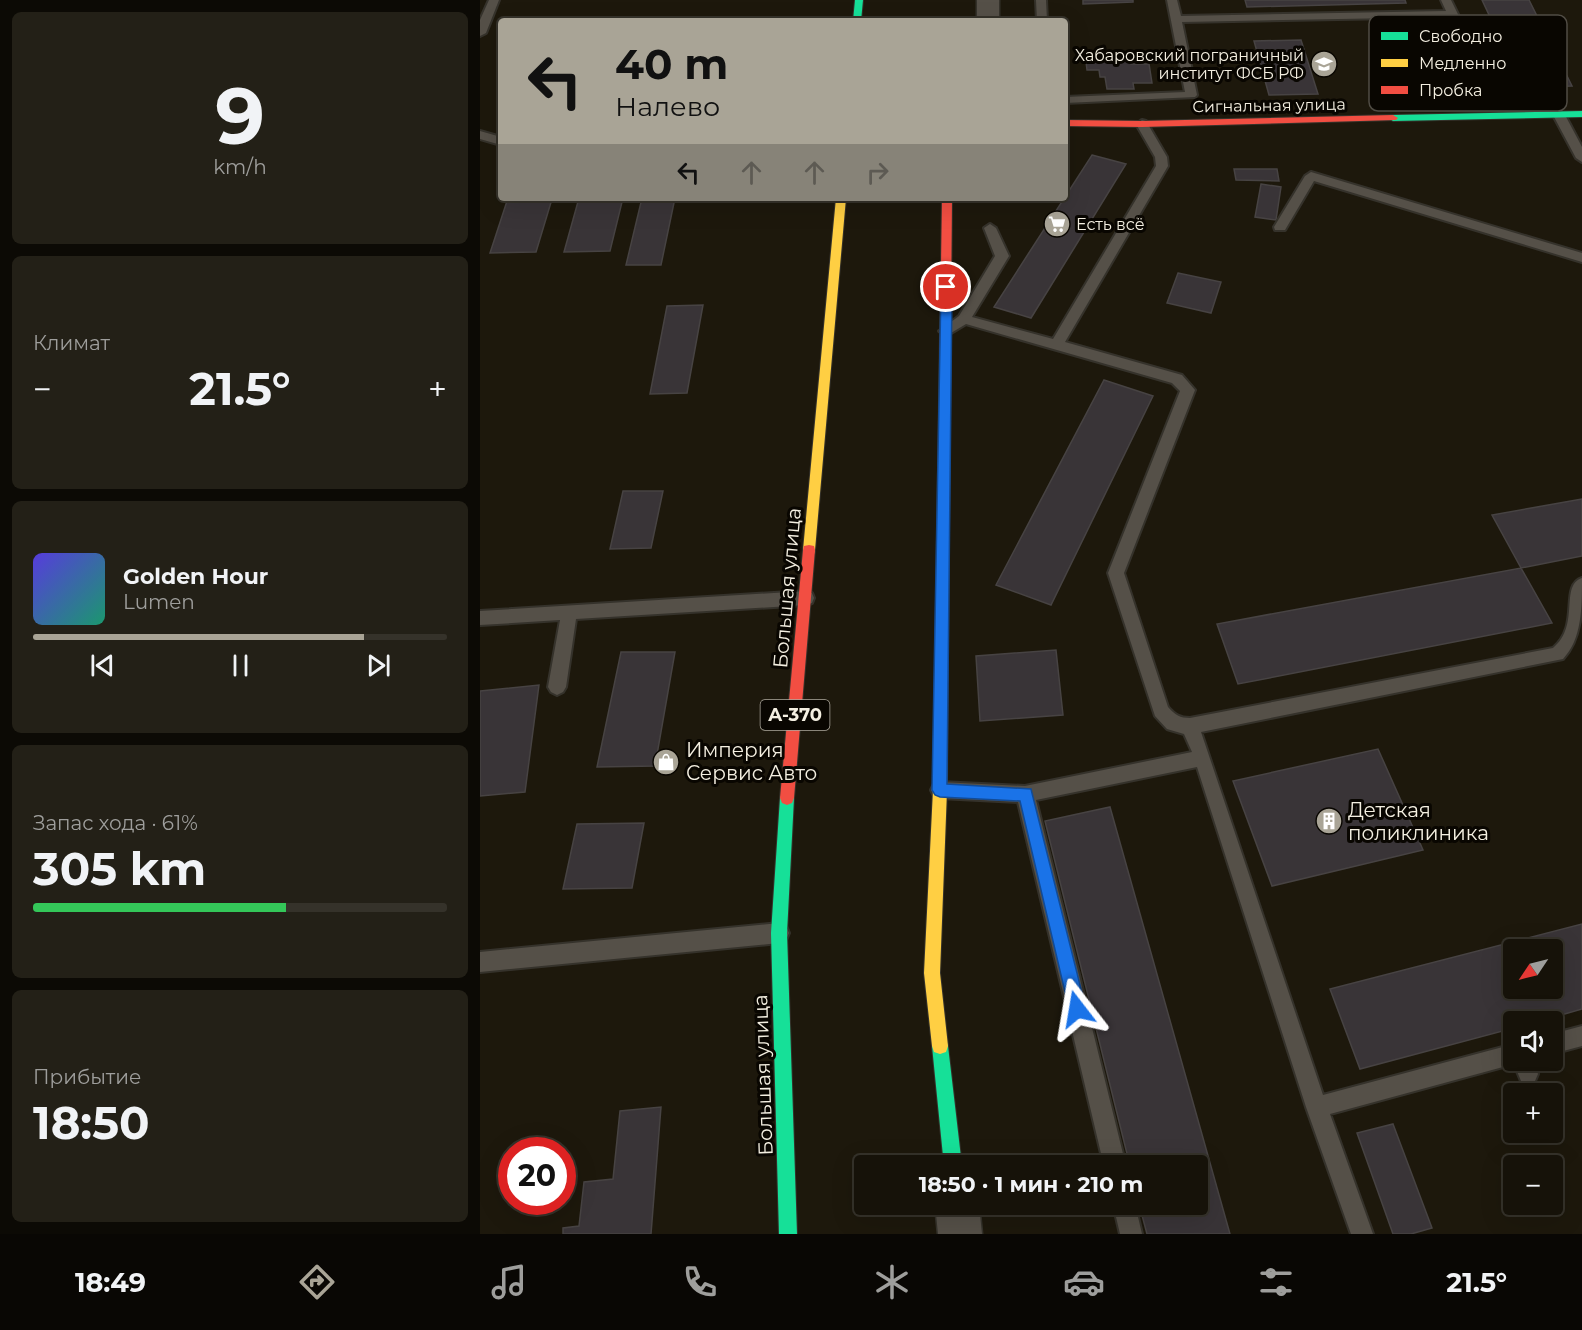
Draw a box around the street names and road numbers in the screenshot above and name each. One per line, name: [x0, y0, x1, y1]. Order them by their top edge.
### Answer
street label: Сигнальная улица: [1192, 95, 1346, 116]
street label: Большая улица: [768, 507, 806, 669]
road number: А-370: [760, 700, 830, 730]
street label: Большая улица: [748, 994, 778, 1156]

